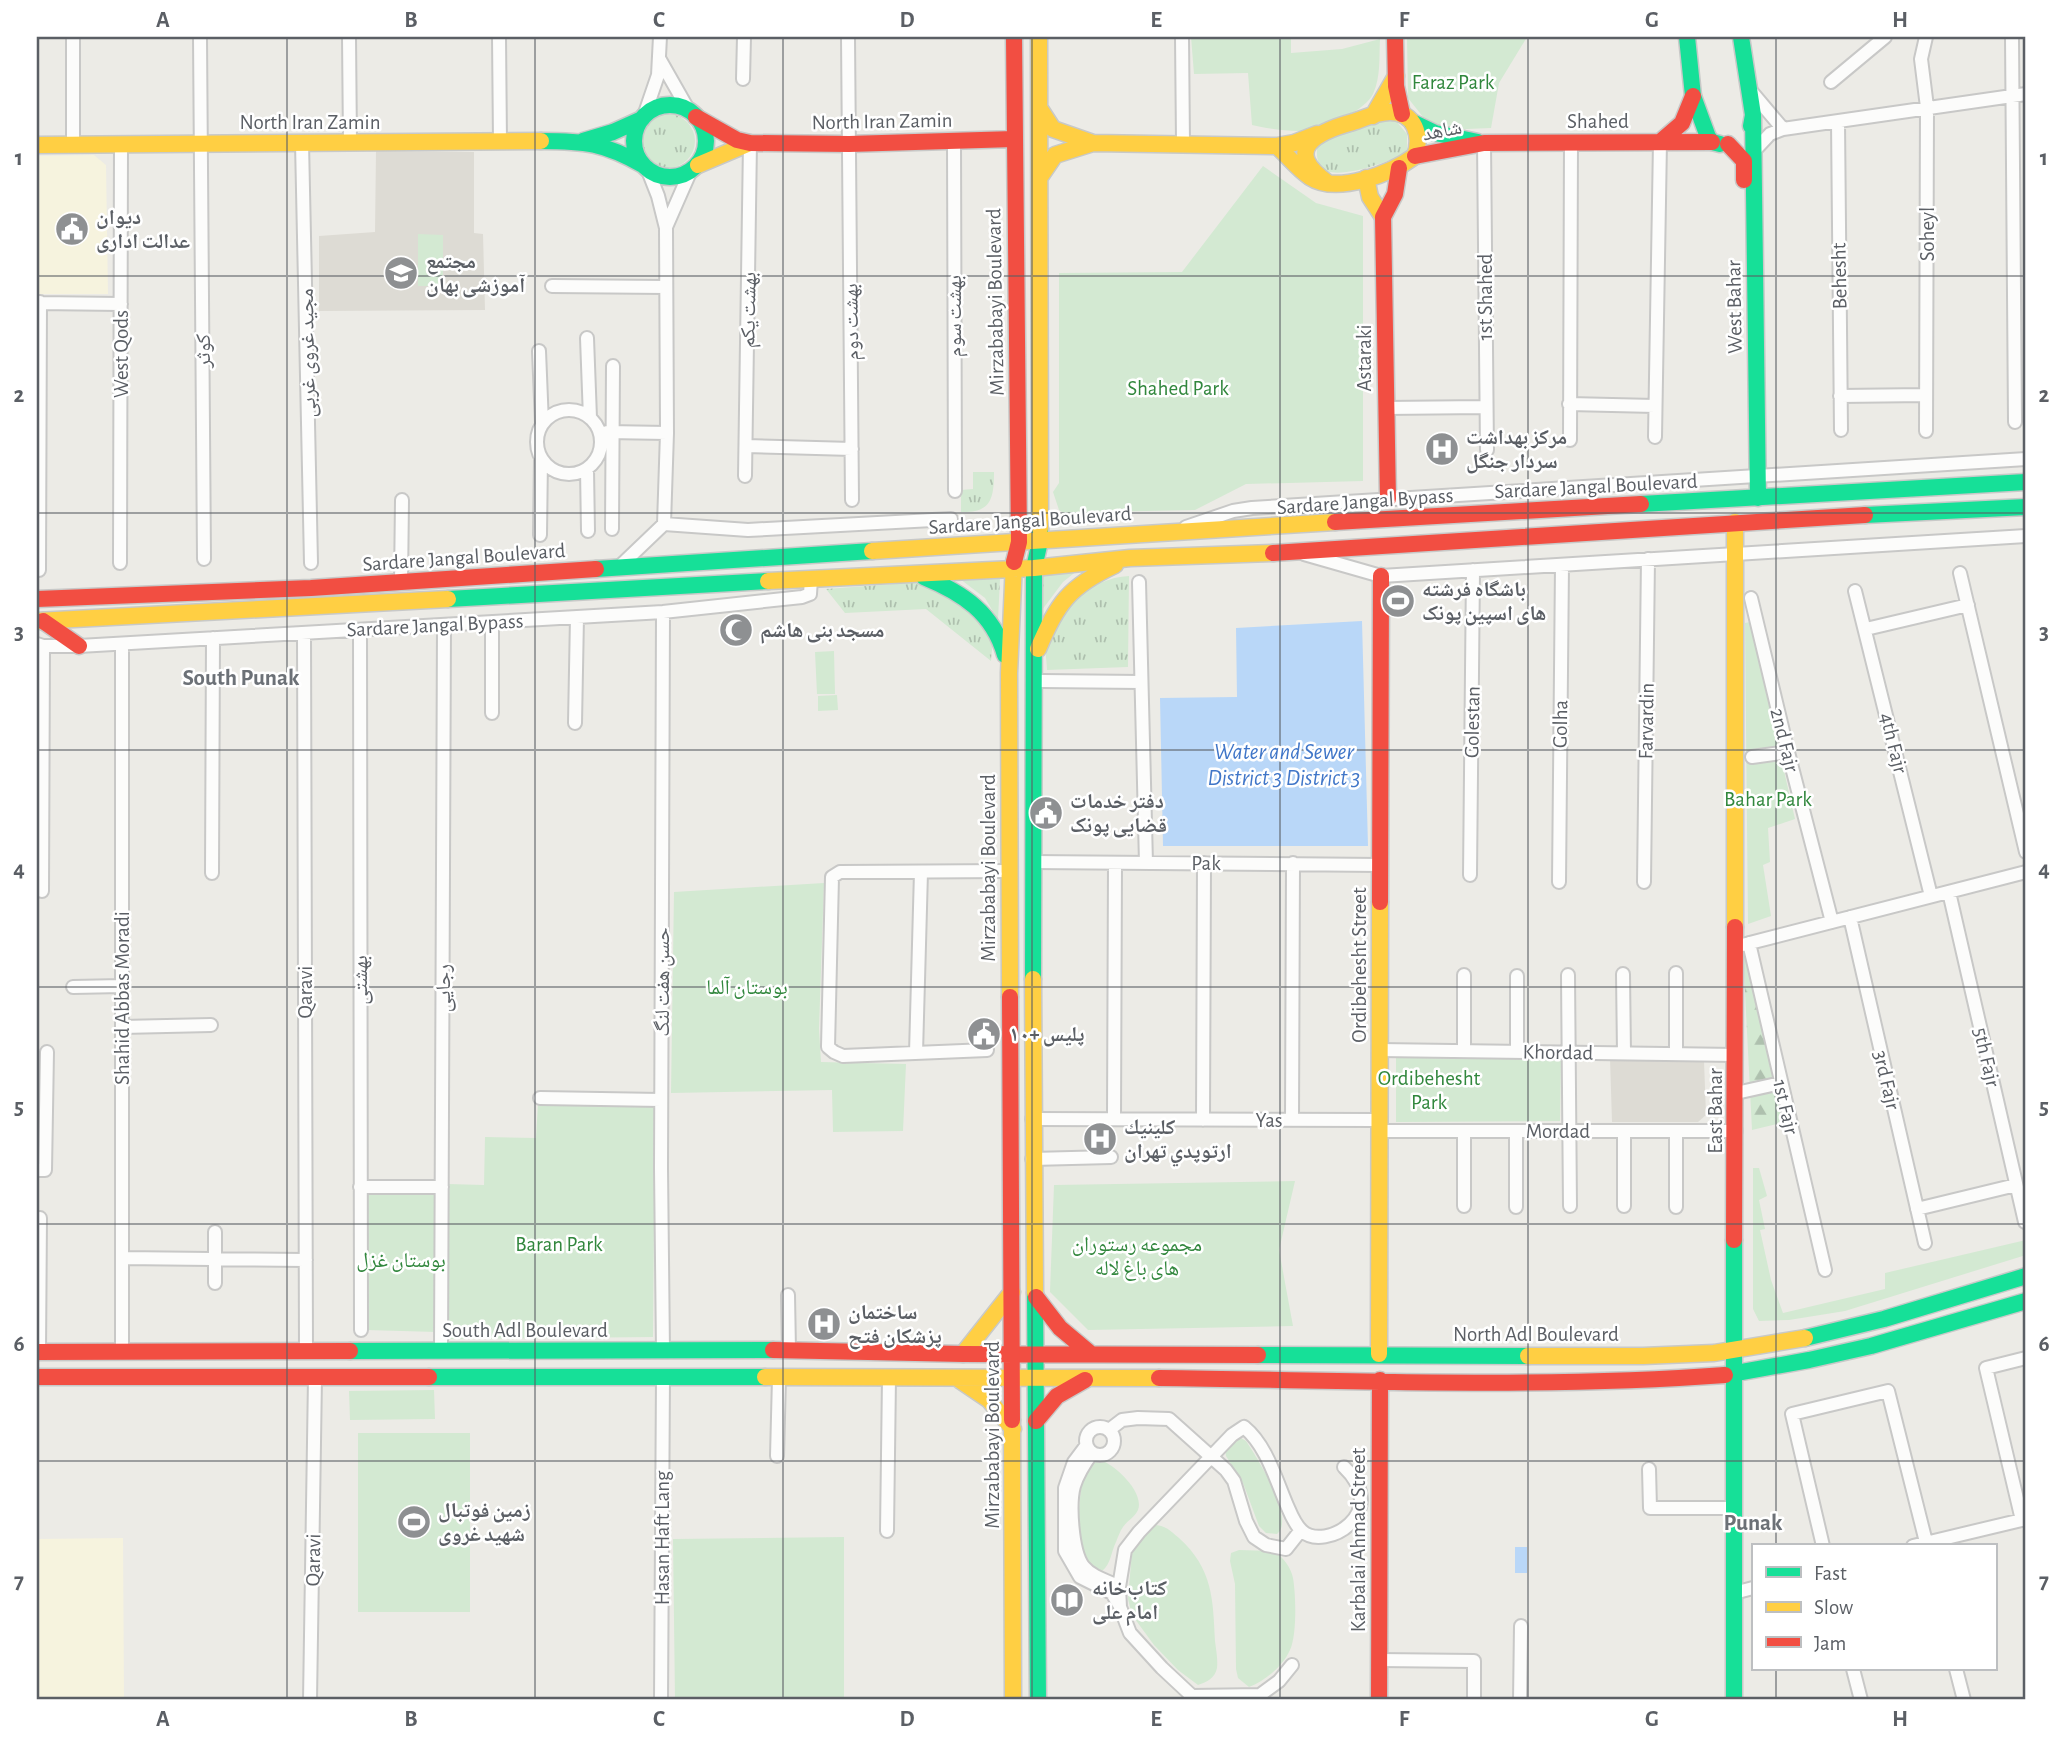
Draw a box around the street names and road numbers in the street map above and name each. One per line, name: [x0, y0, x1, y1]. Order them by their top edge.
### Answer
street label: North Iran Zamin: [811, 110, 953, 133]
street label: Shahed: [1567, 111, 1629, 132]
street label: North Iran Zamin: [240, 112, 380, 133]
street label: شاهد: [1421, 116, 1464, 145]
street label: Soheyl: [1917, 207, 1938, 261]
street label: Mirzababayi Boulevard: [983, 208, 1008, 396]
street label: Behesht: [1828, 242, 1851, 310]
street label: 1st Shahed: [1475, 253, 1496, 340]
street label: West Bahar: [1723, 260, 1746, 354]
street label: بهشت یکم: [737, 272, 763, 348]
street label: بهشت سوم: [944, 275, 968, 357]
street label: بهشت دوم: [840, 283, 866, 361]
street label: مجید غروی غربی: [296, 288, 321, 418]
street label: West Qods: [111, 310, 132, 398]
street label: Astaraki: [1354, 324, 1375, 392]
street label: کوثر: [193, 334, 214, 369]
street label: Sardare Jangal Boulevard: [1494, 471, 1698, 502]
street label: Sardare Jangal Bypass: [1276, 485, 1454, 518]
street label: Sardare Jangal Boulevard: [928, 503, 1132, 538]
street label: Sardare Jangal Boulevard: [362, 540, 566, 575]
street label: Sardare Jangal Bypass: [346, 610, 524, 641]
street label: Farvardin: [1635, 683, 1658, 760]
street label: Golestan: [1461, 686, 1484, 758]
street label: Golha: [1550, 699, 1571, 748]
street label: 2nd Fajr: [1766, 706, 1803, 775]
street label: 4th Fajr: [1876, 711, 1911, 776]
street label: Mirzababayi Boulevard: [978, 774, 999, 962]
street label: Pak: [1191, 853, 1221, 874]
street label: Ordibehesht Street: [1349, 887, 1370, 1043]
street label: Shahid Abbas Moradi: [112, 911, 133, 1085]
street label: حسن هفت لنگ: [652, 927, 675, 1037]
street label: بهشتی: [350, 955, 373, 1005]
street label: رجایی: [433, 964, 456, 1012]
street label: Qaravi: [295, 966, 316, 1018]
street label: 5th Fajr: [1969, 1025, 2004, 1089]
street label: Khordad: [1522, 1041, 1594, 1064]
street label: 3rd Fajr: [1869, 1048, 1904, 1112]
street label: East Bahar: [1705, 1068, 1726, 1154]
street label: 1st Fajr: [1769, 1078, 1802, 1137]
street label: Yas: [1255, 1110, 1283, 1131]
street label: Mordad: [1526, 1121, 1590, 1142]
street label: South Adl Boulevard: [442, 1320, 608, 1341]
street label: North Adl Boulevard: [1453, 1324, 1619, 1345]
street label: Mirzababayi Boulevard: [982, 1341, 1003, 1529]
street label: Karbalai Ahmad Street: [1348, 1447, 1369, 1632]
street label: Hasan Haft Lang: [652, 1470, 673, 1605]
street label: Qaravi: [303, 1533, 324, 1587]

